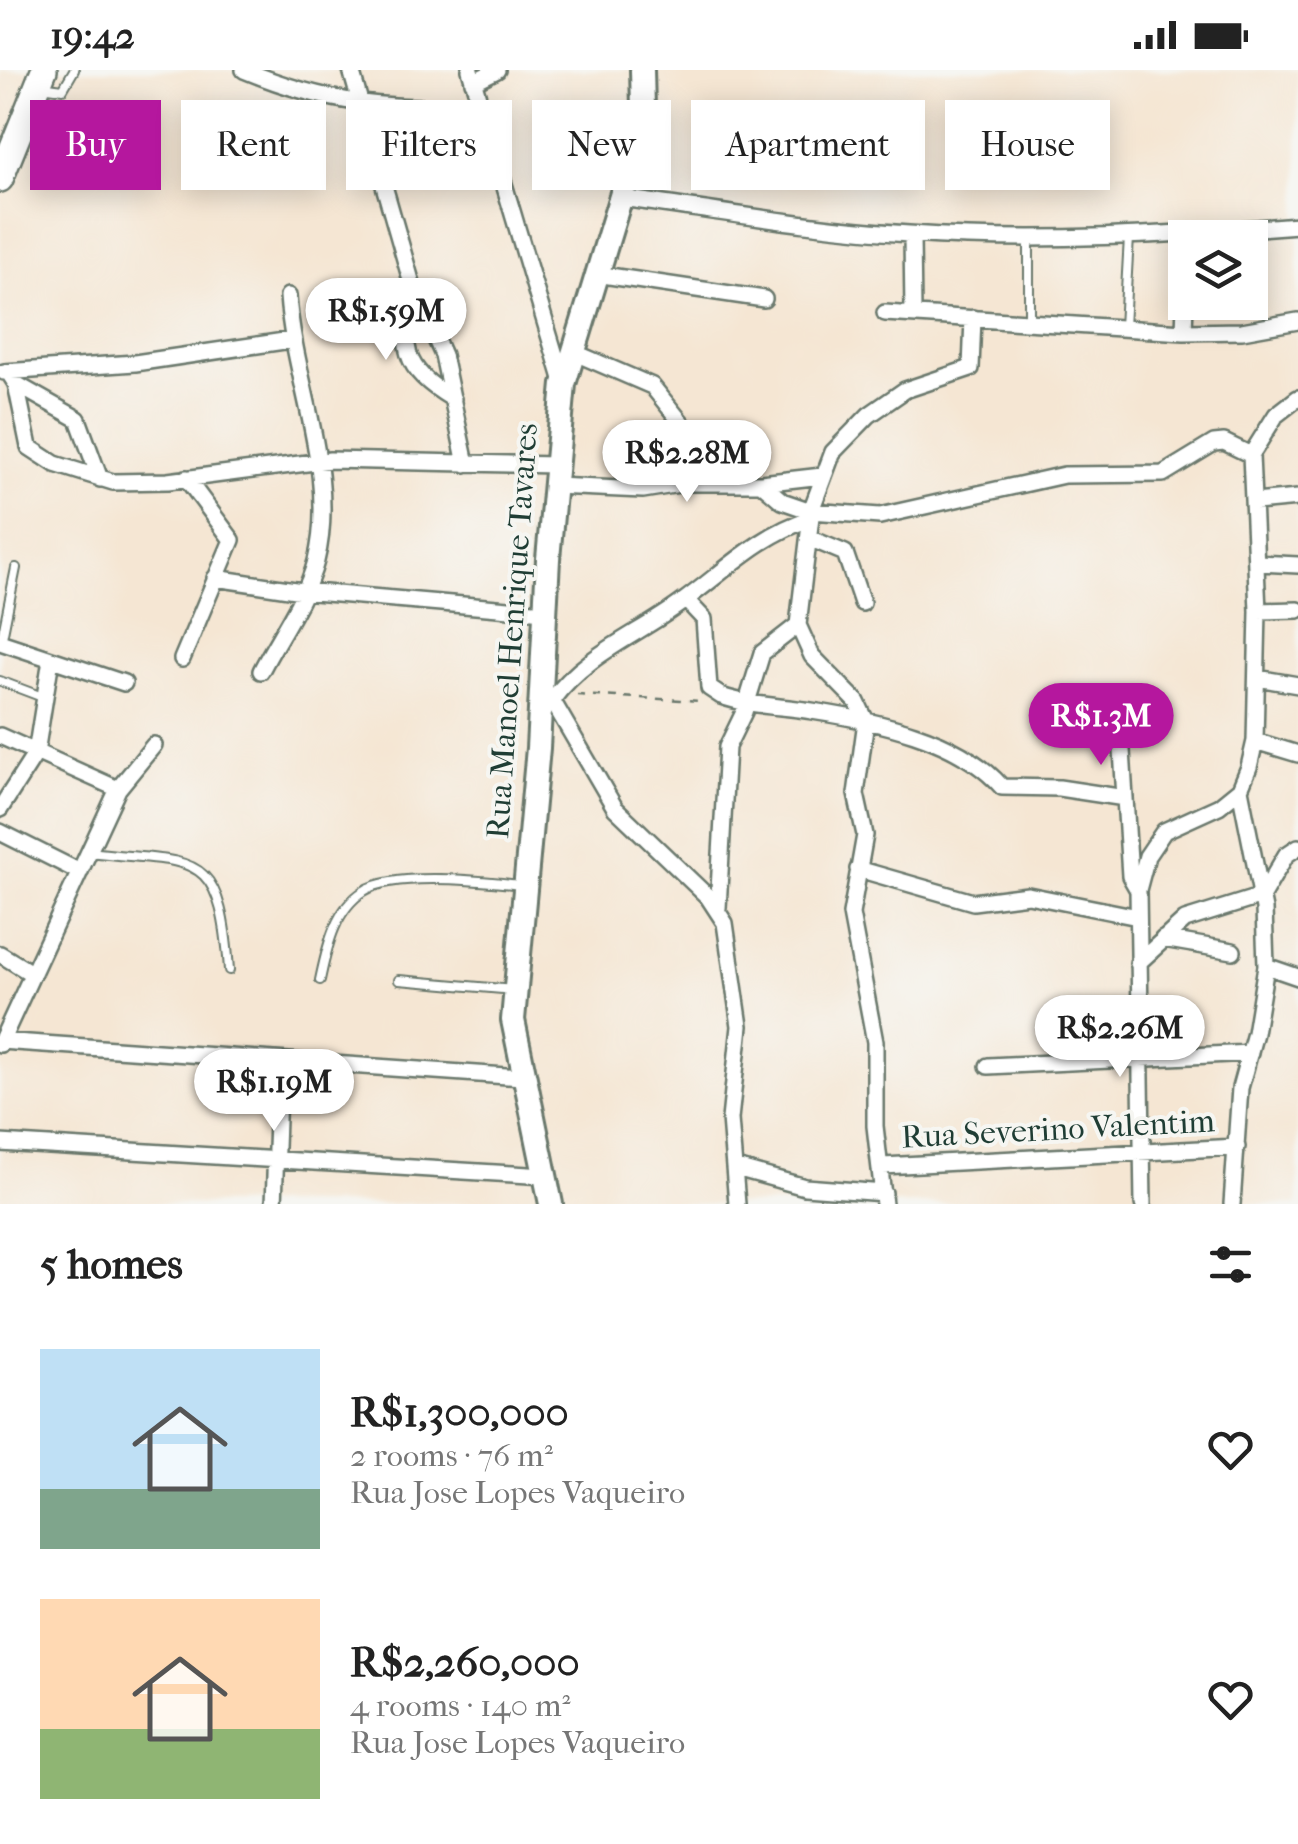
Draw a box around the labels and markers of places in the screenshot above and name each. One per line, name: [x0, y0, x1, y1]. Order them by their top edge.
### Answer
pin: R$1.59M: [294, 278, 478, 363]
pin: R$2.28M: [595, 420, 779, 505]
pin: R$1.3M: [1020, 683, 1182, 768]
pin: R$2.26M: [1028, 995, 1212, 1080]
pin: R$1.19M: [182, 1049, 366, 1134]

